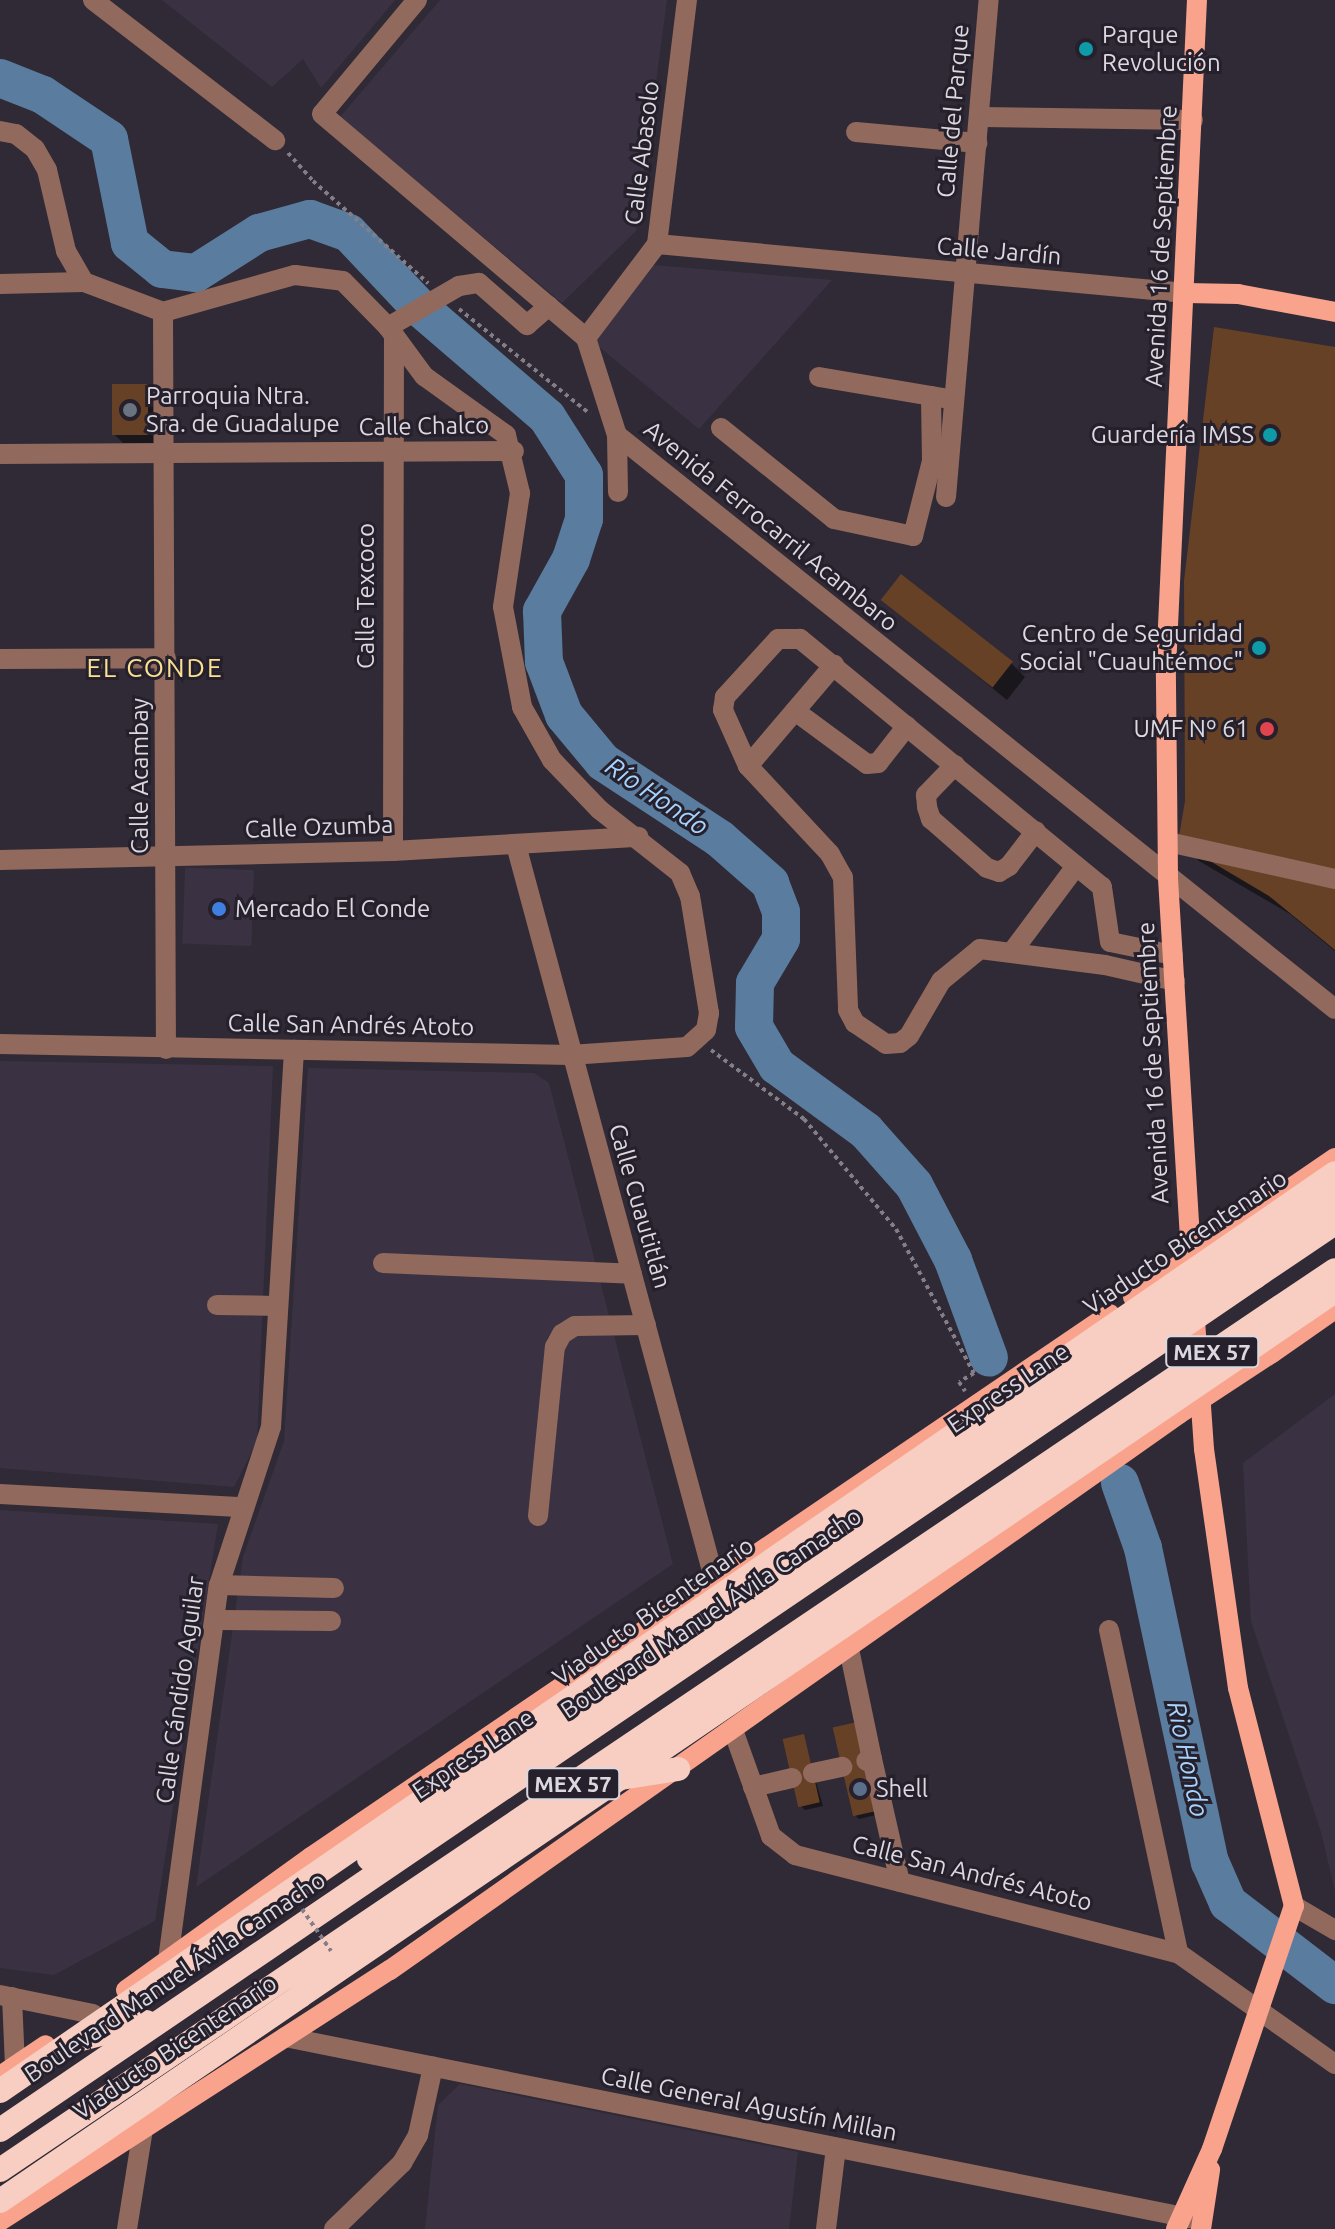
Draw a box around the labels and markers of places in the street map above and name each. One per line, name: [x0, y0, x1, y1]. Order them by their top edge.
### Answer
place label: Parque Revolución: [1102, 21, 1221, 77]
marker: Parque Revolución: [1077, 40, 1095, 58]
place label: Parroquia Ntra. Sra. de Guadalupe: [146, 382, 340, 438]
marker: Parroquia Ntra. Sra. de Guadalupe: [121, 401, 139, 419]
place label: Guardería IMSS: [1091, 421, 1254, 449]
marker: Guardería IMSS: [1261, 426, 1279, 444]
place label: Centro de Seguridad Social "Cuauhtémoc": [1020, 620, 1243, 676]
marker: Centro de Seguridad Social "Cuauhtémoc": [1250, 639, 1268, 657]
place label: UMF Nº 61: [1133, 715, 1249, 743]
marker: UMF Nº 61: [1256, 718, 1278, 740]
place label: Mercado El Conde: [235, 895, 430, 923]
marker: Mercado El Conde: [210, 900, 228, 918]
place label: Shell: [876, 1775, 928, 1803]
marker: Shell: [851, 1780, 869, 1798]

